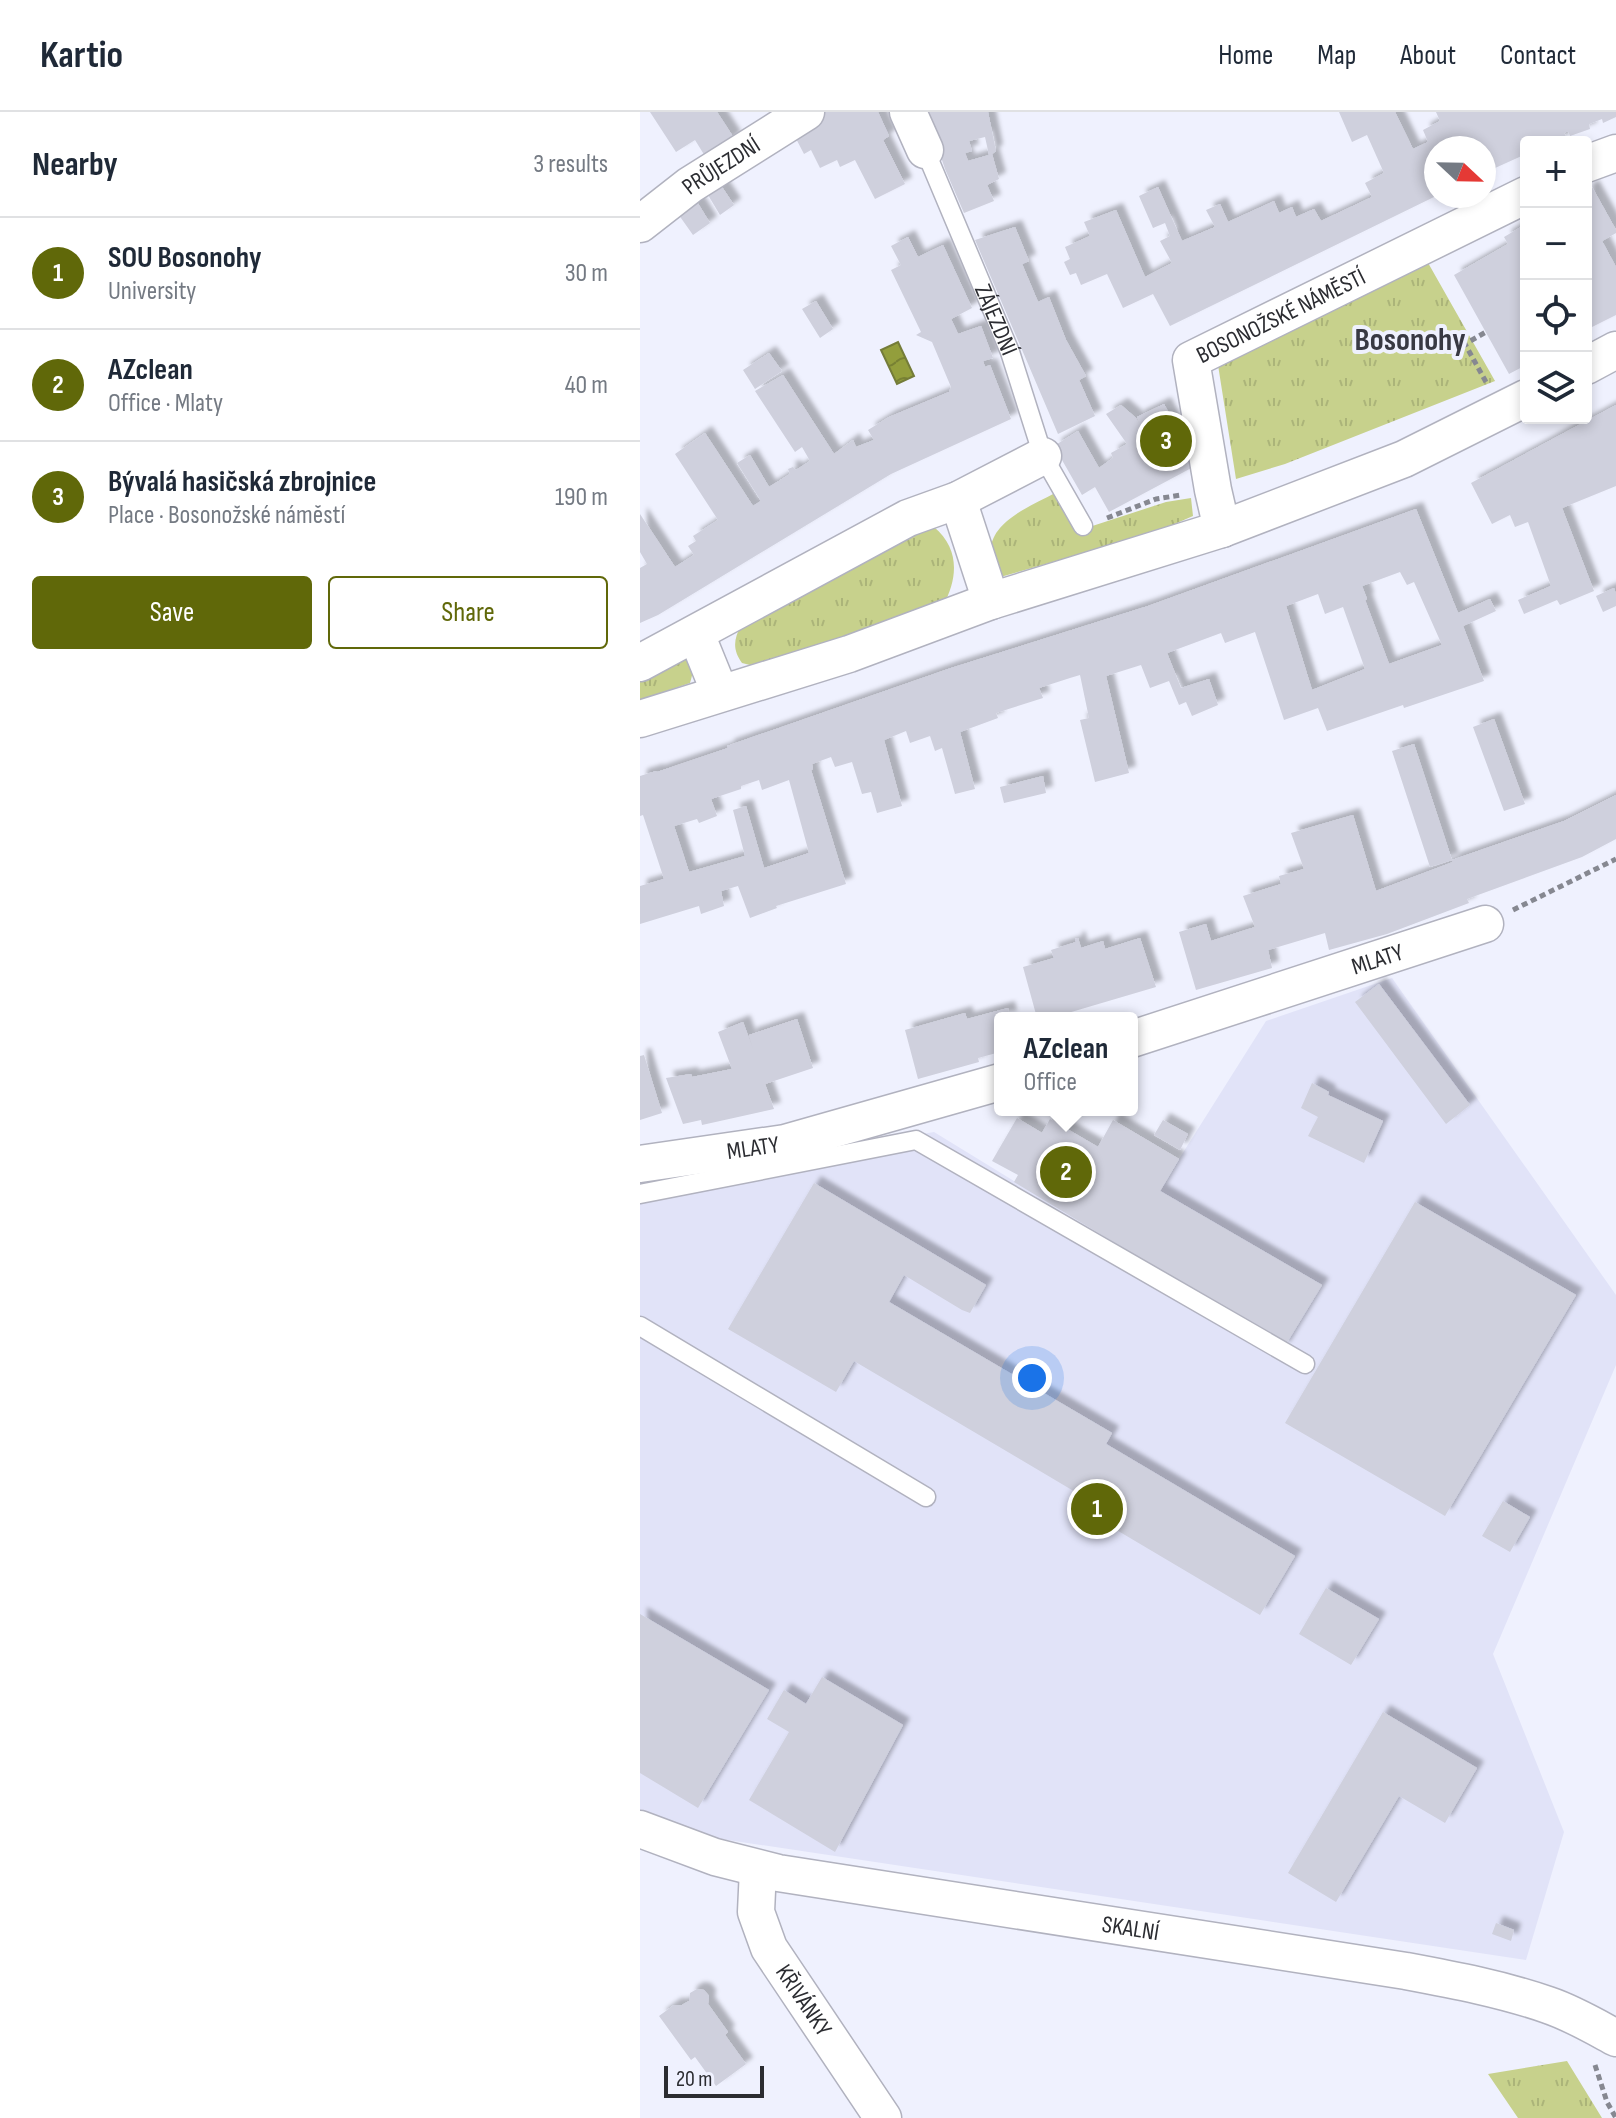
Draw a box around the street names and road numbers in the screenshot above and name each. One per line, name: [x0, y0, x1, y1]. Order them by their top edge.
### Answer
street label: PRŮJEZDNÍ: [676, 131, 766, 201]
street label: BOSONOŽSKÉ NÁMĚSTÍ: [1192, 262, 1370, 370]
street label: ZÁJEZDNÍ: [968, 280, 1024, 360]
street label: MLATY: [1348, 938, 1407, 981]
street label: MLATY: [725, 1130, 781, 1166]
street label: SKALNÍ: [1100, 1910, 1161, 1947]
street label: KŘIVÁNKY: [769, 1959, 838, 2042]

